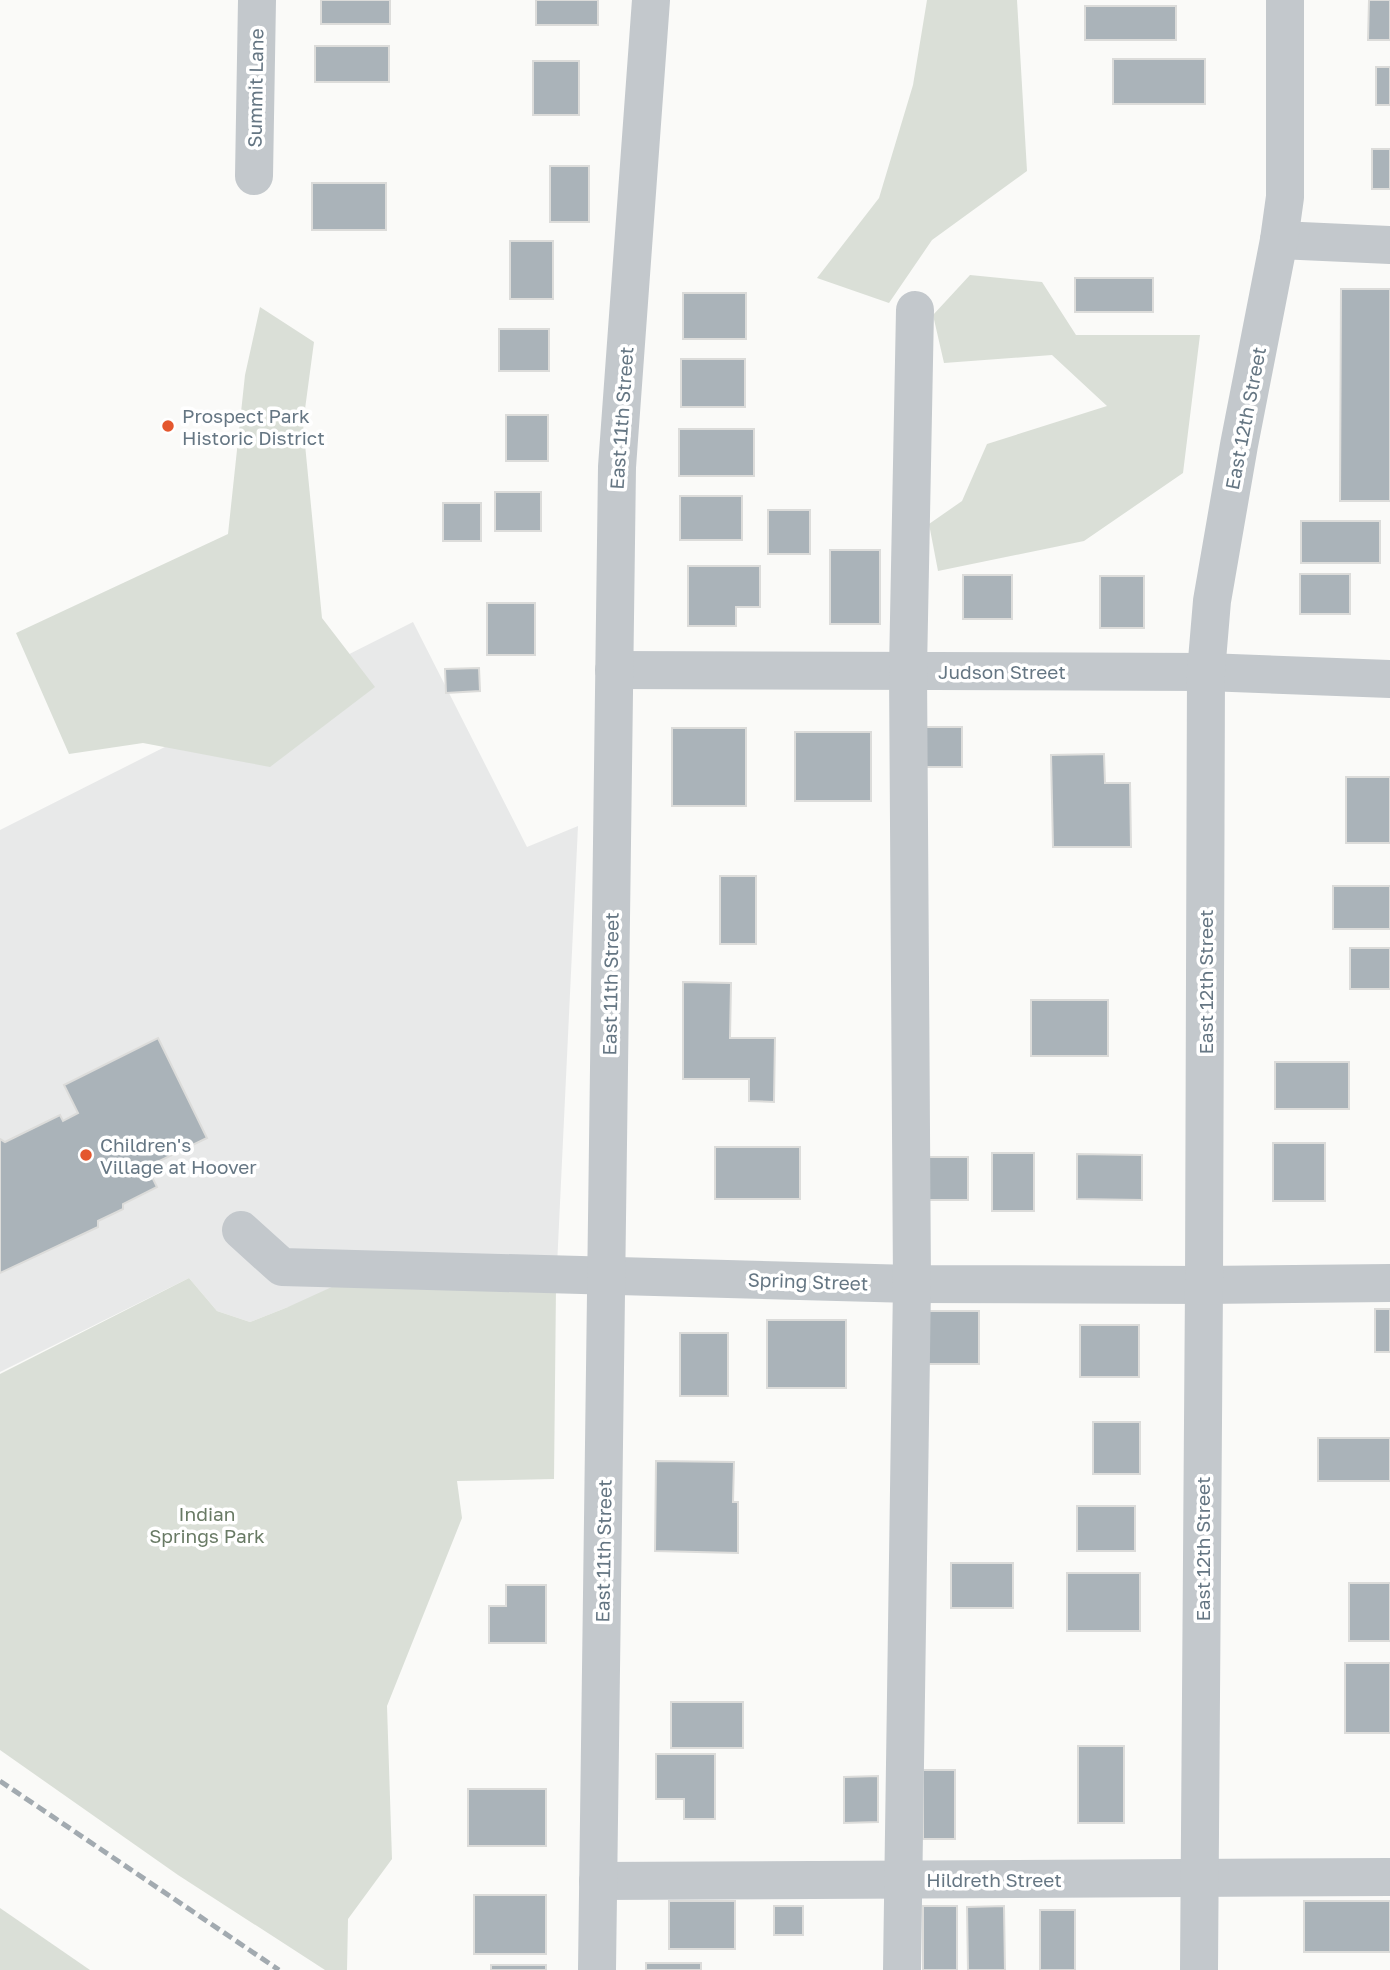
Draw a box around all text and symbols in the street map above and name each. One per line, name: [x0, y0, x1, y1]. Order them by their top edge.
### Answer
street label: Summit Lane: [242, 28, 268, 148]
street label: East 12th Street: [1220, 345, 1270, 491]
street label: East 11th Street: [605, 346, 637, 490]
place label: Prospect Park Historic District: [182, 404, 325, 449]
marker: Prospect Park Historic District: [160, 418, 176, 434]
street label: Judson Street: [938, 660, 1066, 683]
street label: East 12th Street: [1194, 909, 1217, 1055]
street label: East 11th Street: [597, 912, 623, 1056]
place label: Children's Village at Hoover: [100, 1133, 257, 1178]
marker: Children's Village at Hoover: [78, 1147, 94, 1163]
street label: Spring Street: [747, 1267, 869, 1295]
street label: East 12th Street: [1191, 1476, 1214, 1622]
street label: East 11th Street: [590, 1479, 616, 1623]
park label: Indian Springs Park: [149, 1502, 265, 1547]
street label: Hildreth Street: [926, 1868, 1062, 1891]

